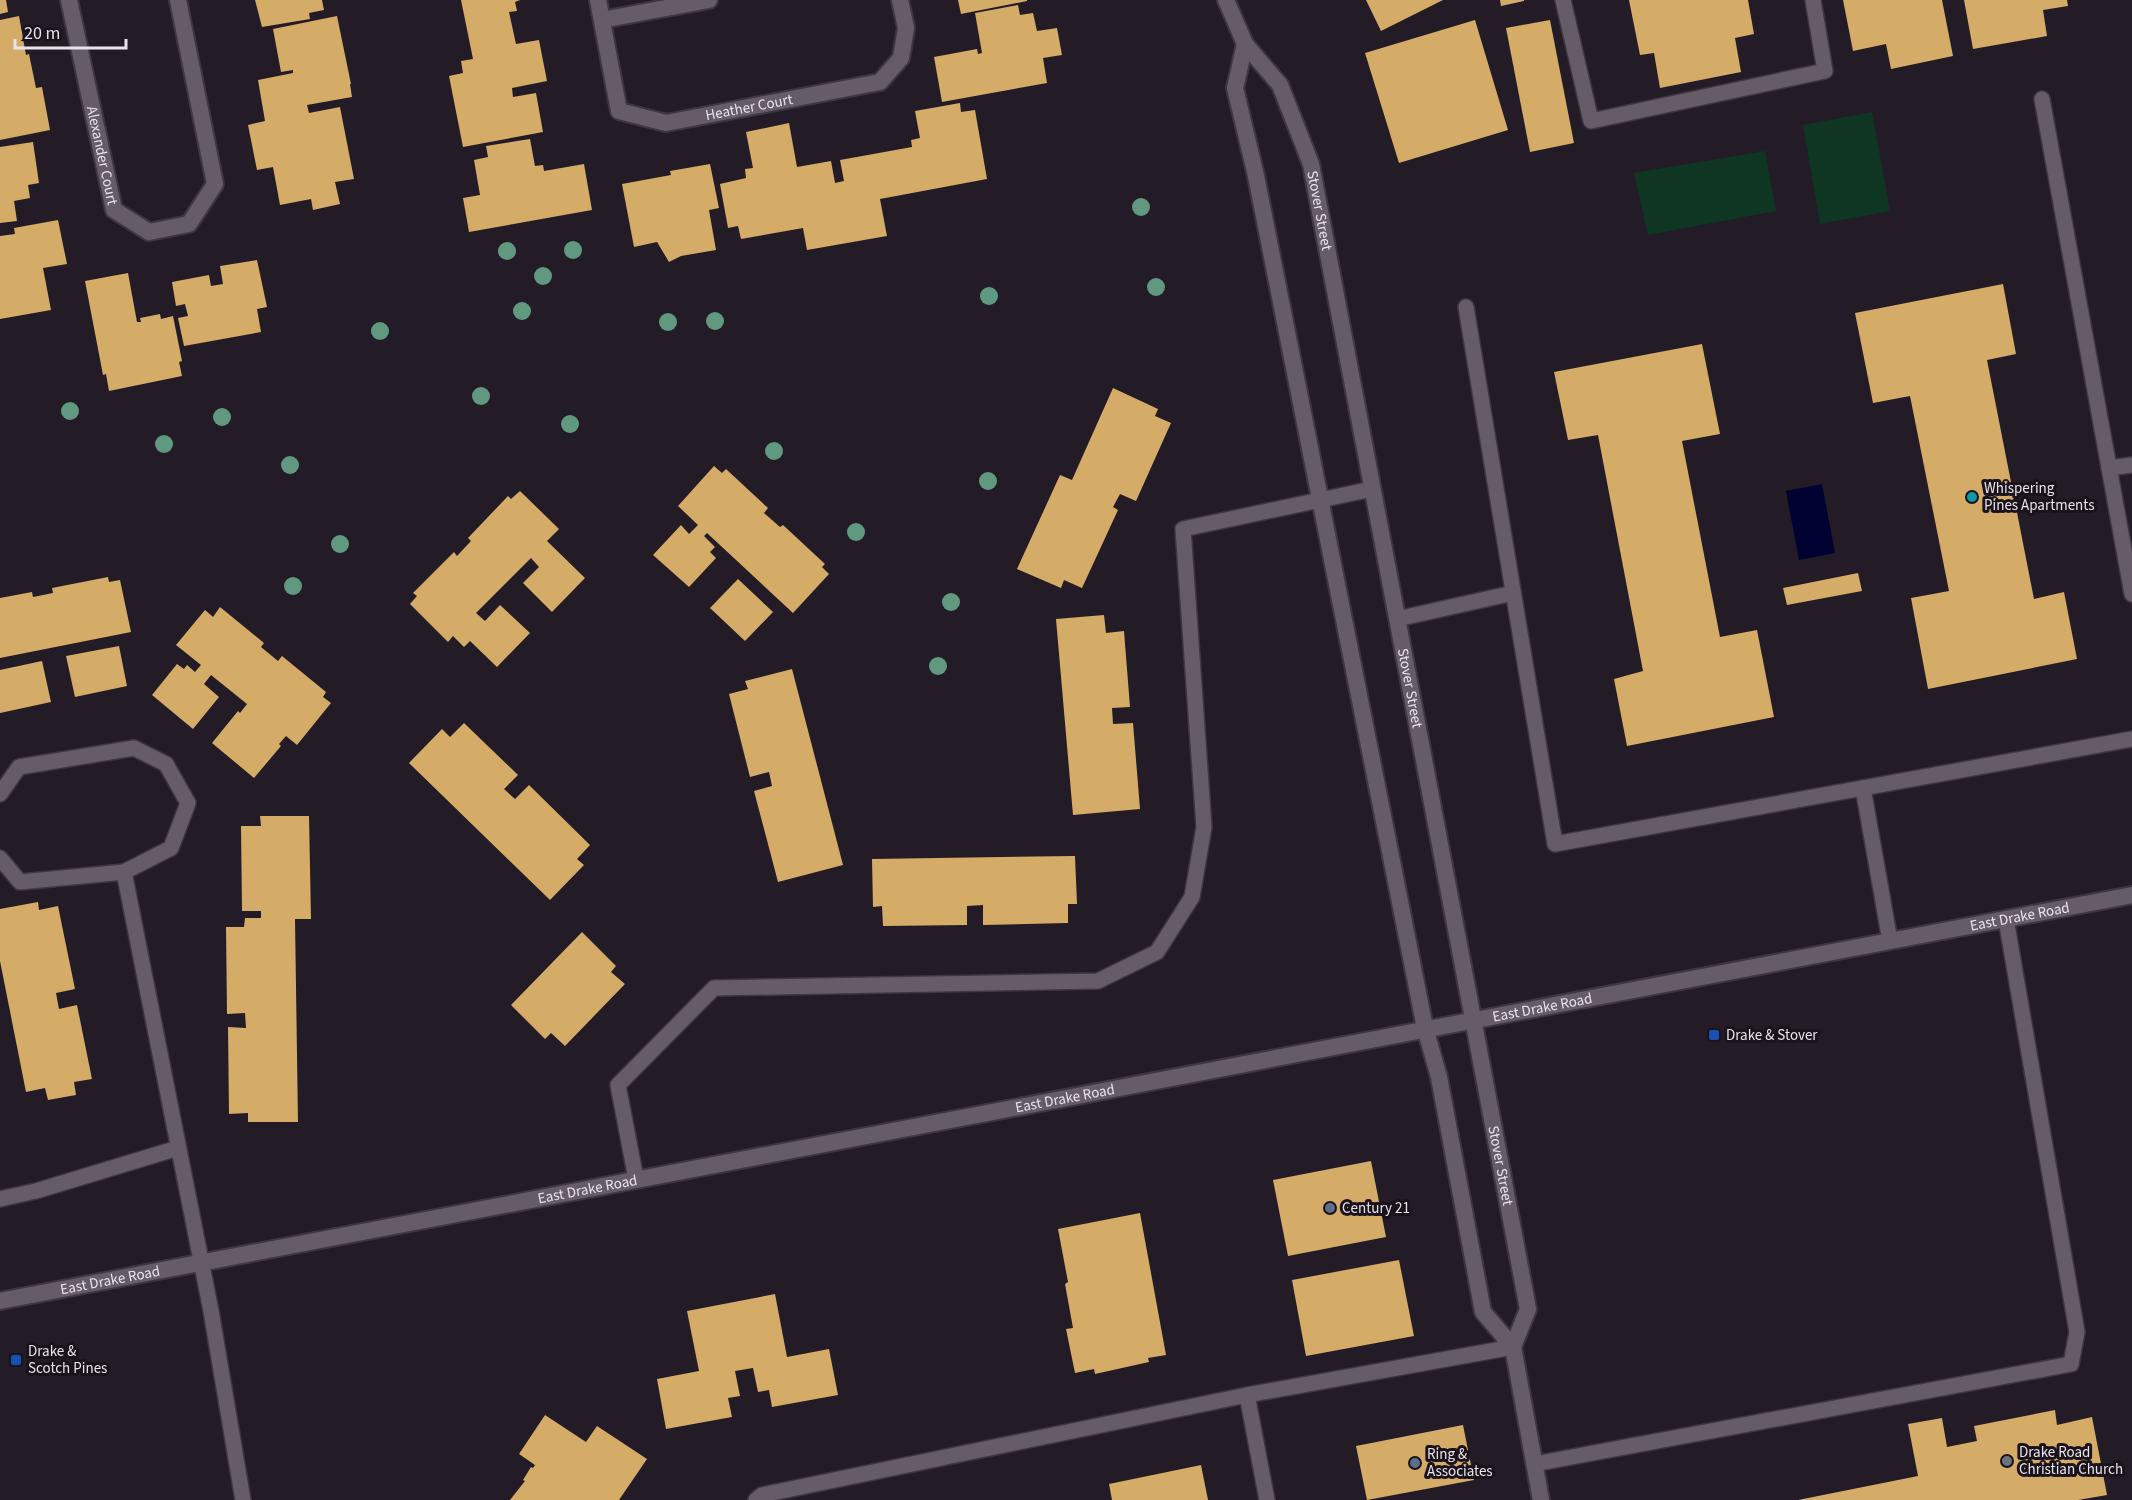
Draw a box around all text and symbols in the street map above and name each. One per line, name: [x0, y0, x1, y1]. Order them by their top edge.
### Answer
scale bar: [15, 12, 126, 50]
text: 20 m: [24, 21, 60, 46]
street label: Heather Court: [704, 88, 794, 126]
street label: Alexander Court: [81, 104, 123, 207]
street label: Stover Street: [1302, 169, 1338, 252]
place label: Whispering Pines Apartments: [1984, 478, 2095, 516]
marker: Whispering Pines Apartments: [1965, 490, 1979, 504]
street label: Stover Street: [1392, 646, 1428, 730]
street label: East Drake Road: [1968, 897, 2071, 936]
street label: East Drake Road: [1491, 988, 1594, 1027]
place label: Drake & Stover: [1726, 1025, 1818, 1046]
marker: Drake & Stover: [1707, 1028, 1721, 1042]
street label: East Drake Road: [1013, 1078, 1116, 1118]
street label: Stover Street: [1483, 1124, 1519, 1207]
street label: East Drake Road: [536, 1169, 639, 1209]
place label: Century 21: [1342, 1198, 1410, 1219]
marker: Century 21: [1323, 1201, 1337, 1215]
street label: East Drake Road: [58, 1260, 162, 1300]
place label: Drake & Scotch Pines: [28, 1341, 107, 1379]
marker: Drake & Scotch Pines: [9, 1353, 23, 1367]
place label: Drake Road Christian Church: [2019, 1442, 2123, 1480]
place label: Ring & Associates: [1427, 1444, 1493, 1482]
marker: Drake Road Christian Church: [2000, 1454, 2014, 1468]
marker: Ring & Associates: [1408, 1456, 1422, 1470]

